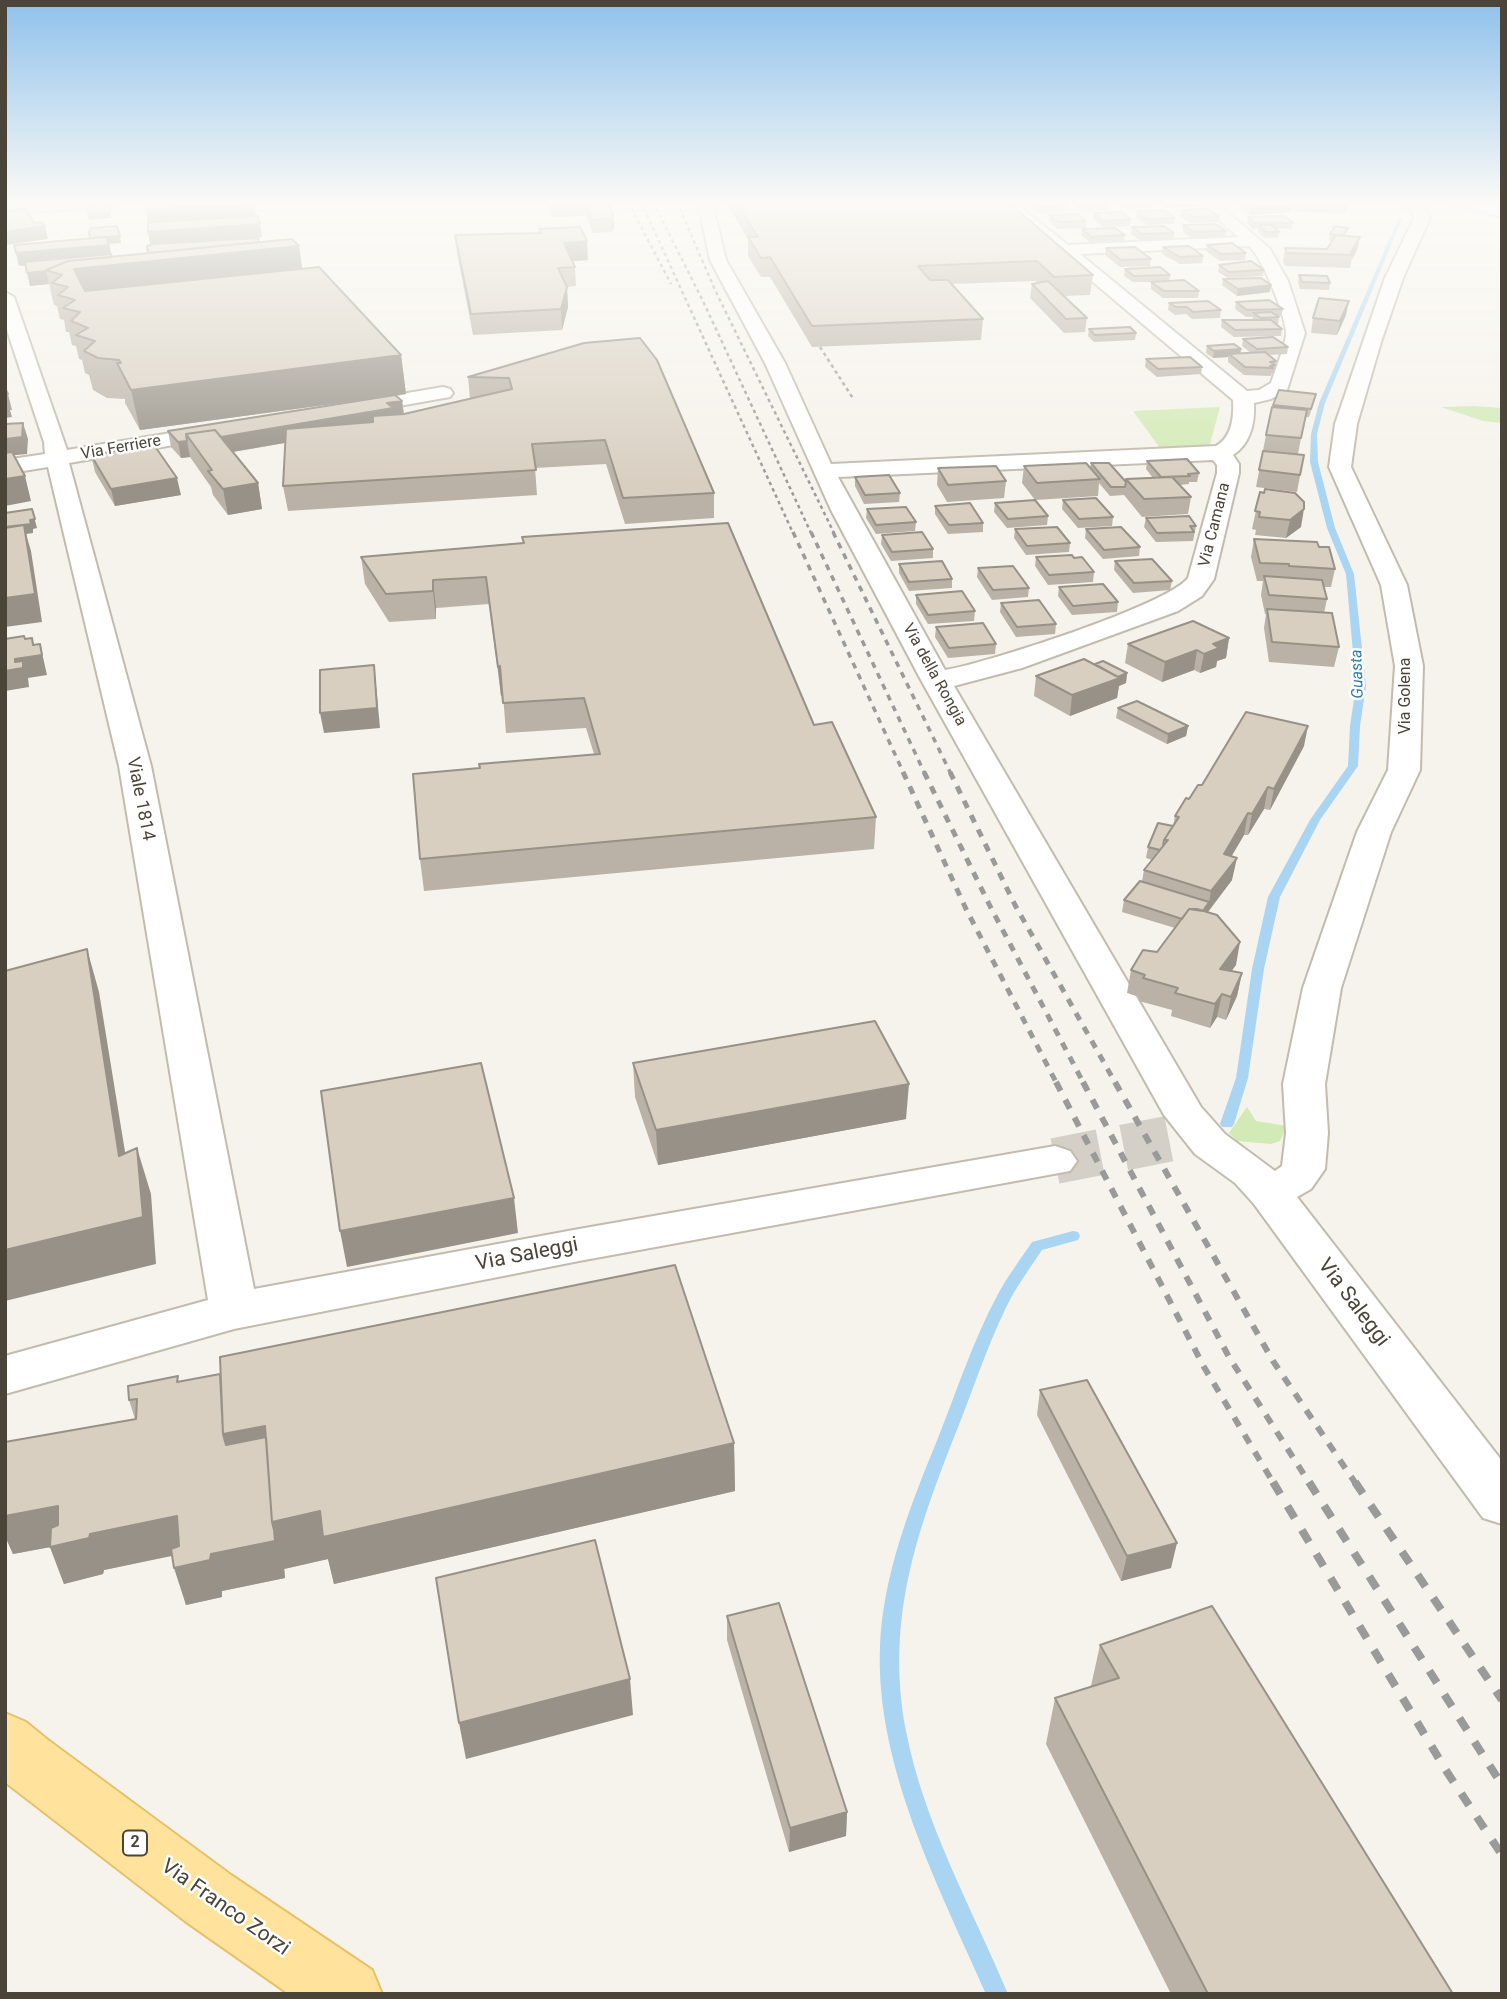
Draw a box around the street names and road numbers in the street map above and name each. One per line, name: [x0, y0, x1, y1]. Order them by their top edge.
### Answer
street label: Via Ferriere: [80, 432, 162, 464]
street label: Via Camana: [1195, 481, 1235, 569]
street label: Via della Rongia: [898, 620, 970, 730]
street label: Via Golena: [1396, 658, 1416, 734]
street label: Viale 1814: [121, 755, 159, 843]
street label: Via Saleggi: [474, 1233, 580, 1277]
street label: Via Saleggi: [1312, 1254, 1394, 1352]
road number: 2: [123, 1830, 147, 1856]
street label: Via Franco Zorzi: [156, 1854, 294, 1962]

